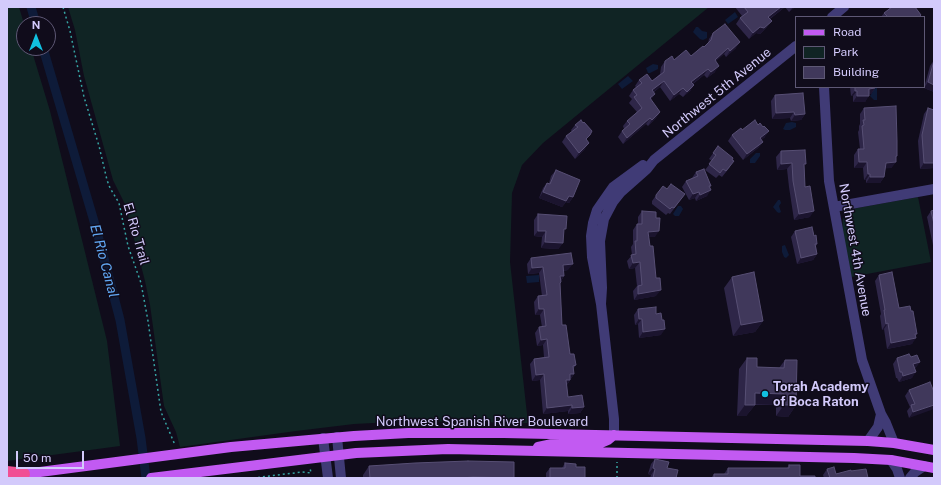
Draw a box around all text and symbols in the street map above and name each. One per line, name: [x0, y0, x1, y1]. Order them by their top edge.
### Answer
north arrow: [16, 16, 56, 56]
legend: [795, 16, 925, 88]
text: N: [32, 19, 40, 31]
text: Road: [833, 25, 861, 39]
street label: Northwest 5th Avenue: [660, 44, 774, 142]
text: Park: [833, 45, 859, 59]
text: Building: [833, 65, 879, 79]
street label: Northwest 4th Avenue: [836, 182, 874, 318]
street label: El Rio Trail: [120, 201, 152, 267]
water label: El Rio Canal: [86, 222, 122, 300]
place label: Torah Academy of Boca Raton: [773, 379, 868, 410]
marker: Torah Academy of Boca Raton: [760, 389, 770, 399]
street label: Northwest Spanish River Boulevard: [376, 414, 588, 430]
scale bar: [18, 443, 86, 469]
text: 50 m: [23, 451, 51, 465]

